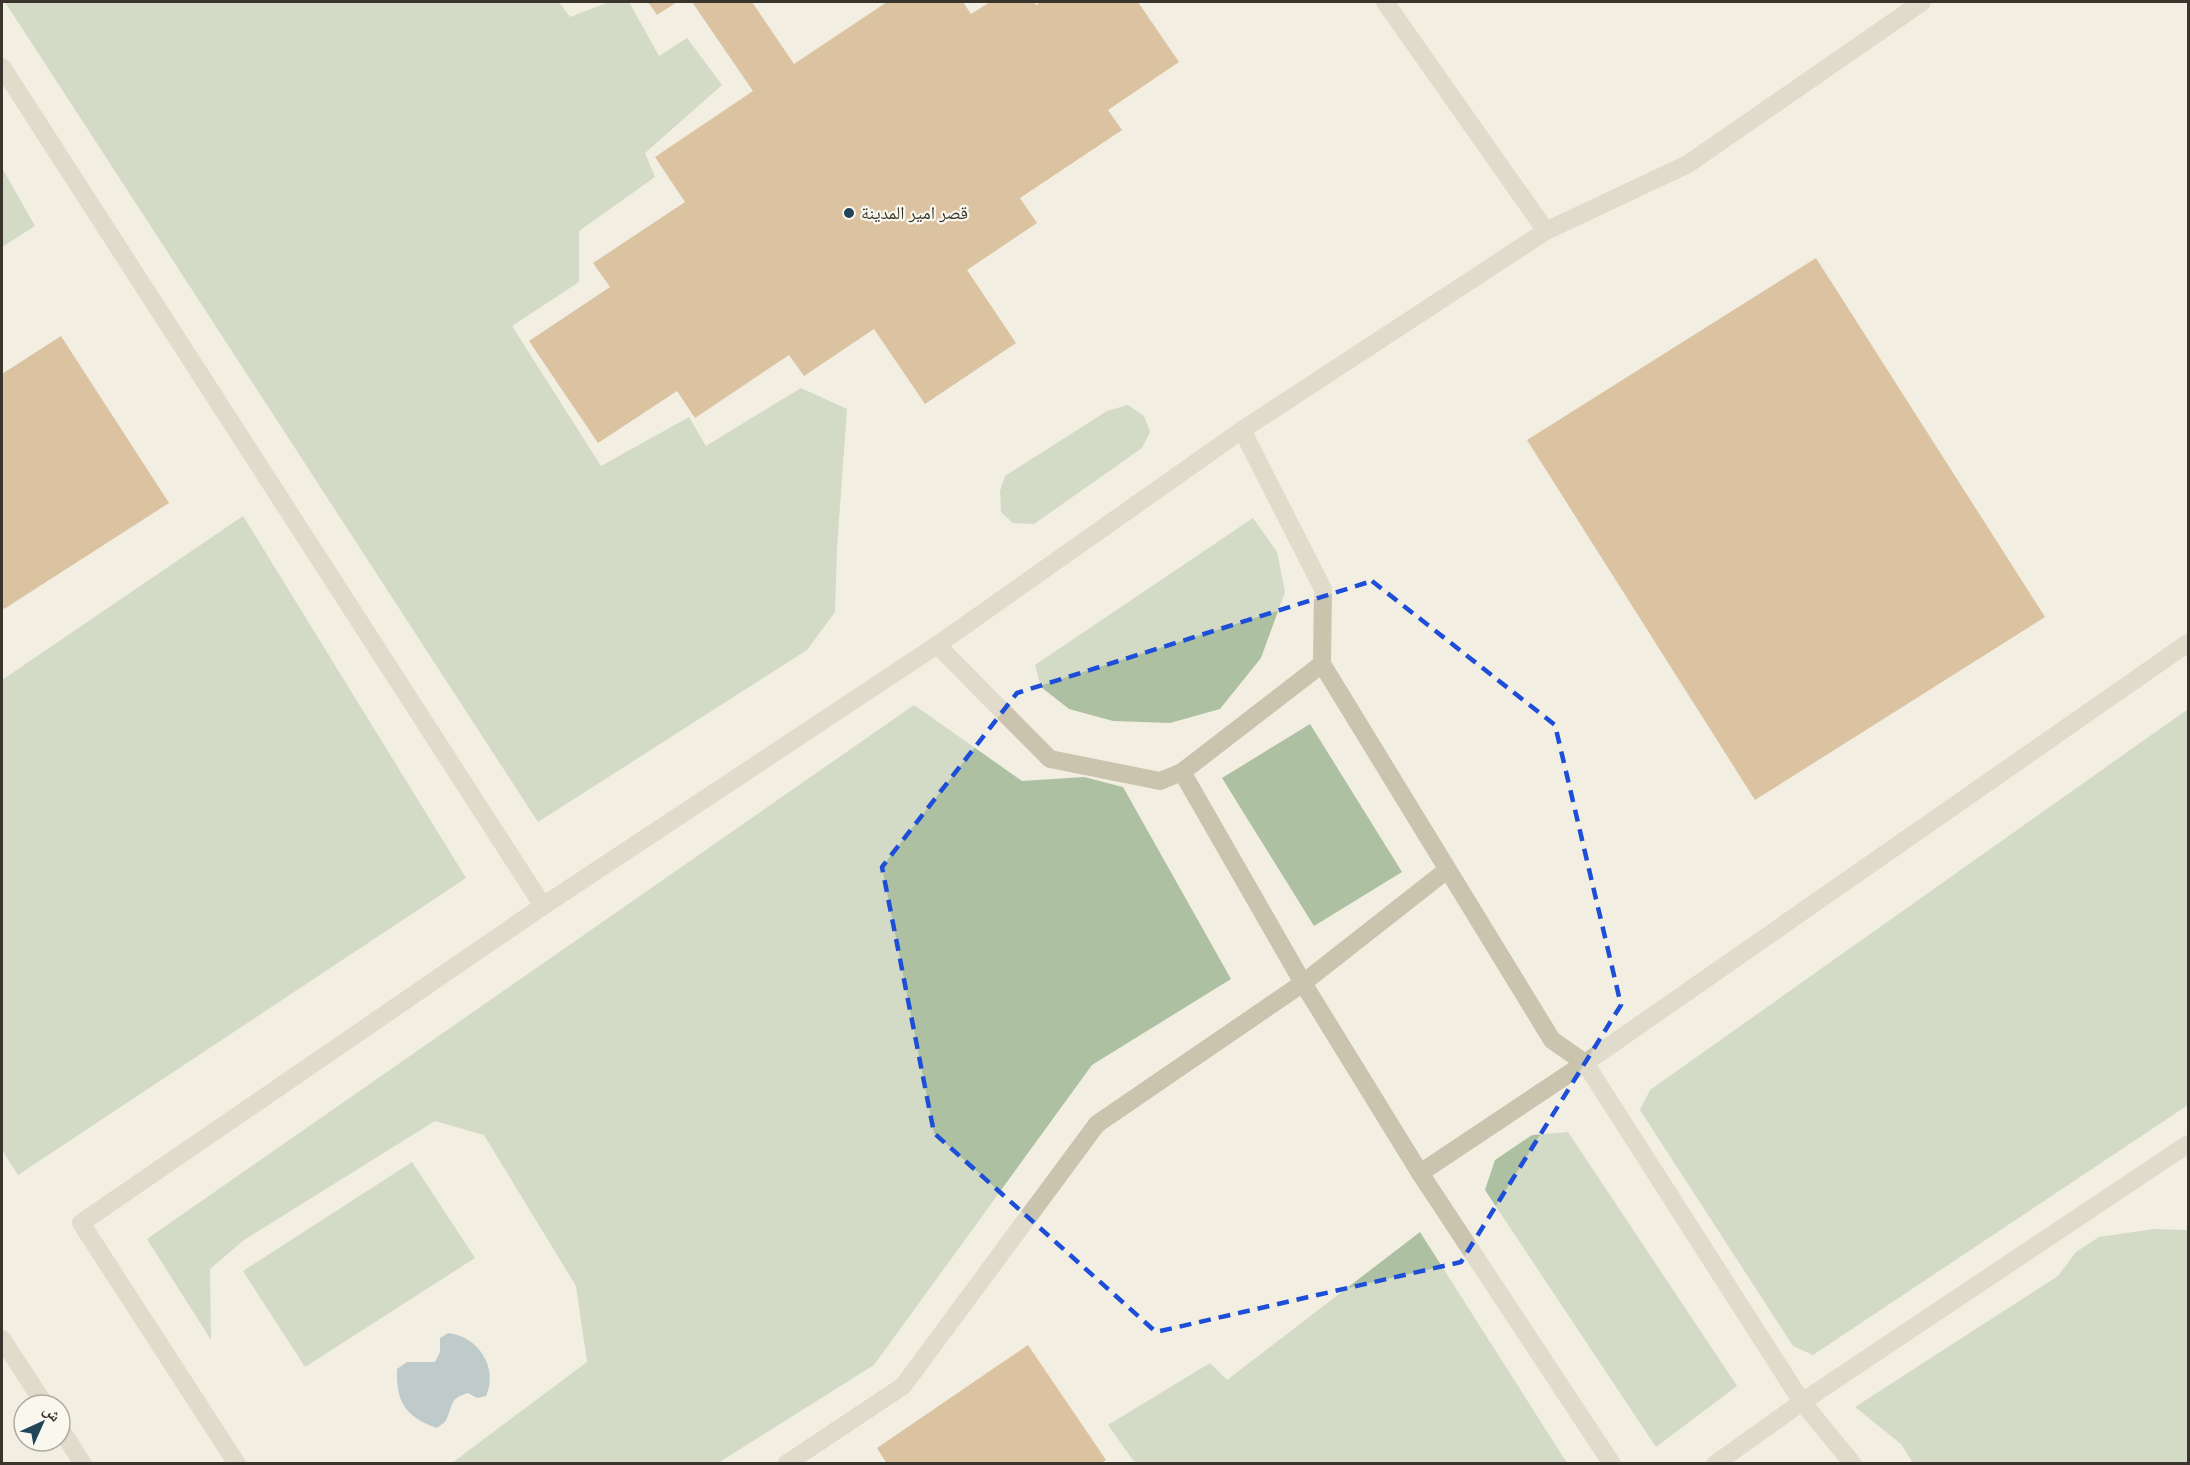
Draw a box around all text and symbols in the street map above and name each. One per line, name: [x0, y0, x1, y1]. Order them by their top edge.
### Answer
place label: قصر امير المدينة: [861, 203, 968, 226]
marker: قصر امير المدينة: [842, 206, 856, 220]
north arrow: [12, 1393, 72, 1453]
text: ش: [38, 1401, 64, 1427]

